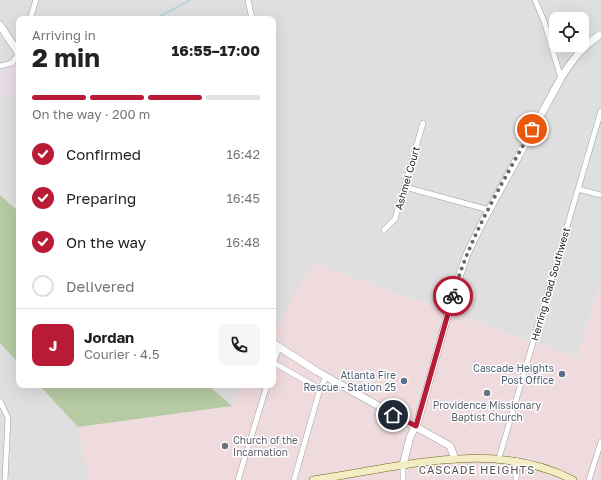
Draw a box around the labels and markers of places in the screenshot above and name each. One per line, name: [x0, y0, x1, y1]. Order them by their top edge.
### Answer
pin: [515, 112, 549, 146]
place label: Cascade Heights Post Office: [473, 362, 554, 386]
place label: Atlanta Fire Rescue - Station 25: [303, 369, 396, 393]
marker: Cascade Heights Post Office: [557, 369, 567, 379]
marker: Atlanta Fire Rescue - Station 25: [399, 376, 409, 386]
marker: Providence Missionary Baptist Church: [482, 388, 492, 398]
pin: [376, 398, 410, 432]
place label: Providence Missionary Baptist Church: [433, 399, 542, 423]
place label: Church of the Incarnation: [233, 434, 298, 458]
marker: Church of the Incarnation: [220, 441, 230, 451]

